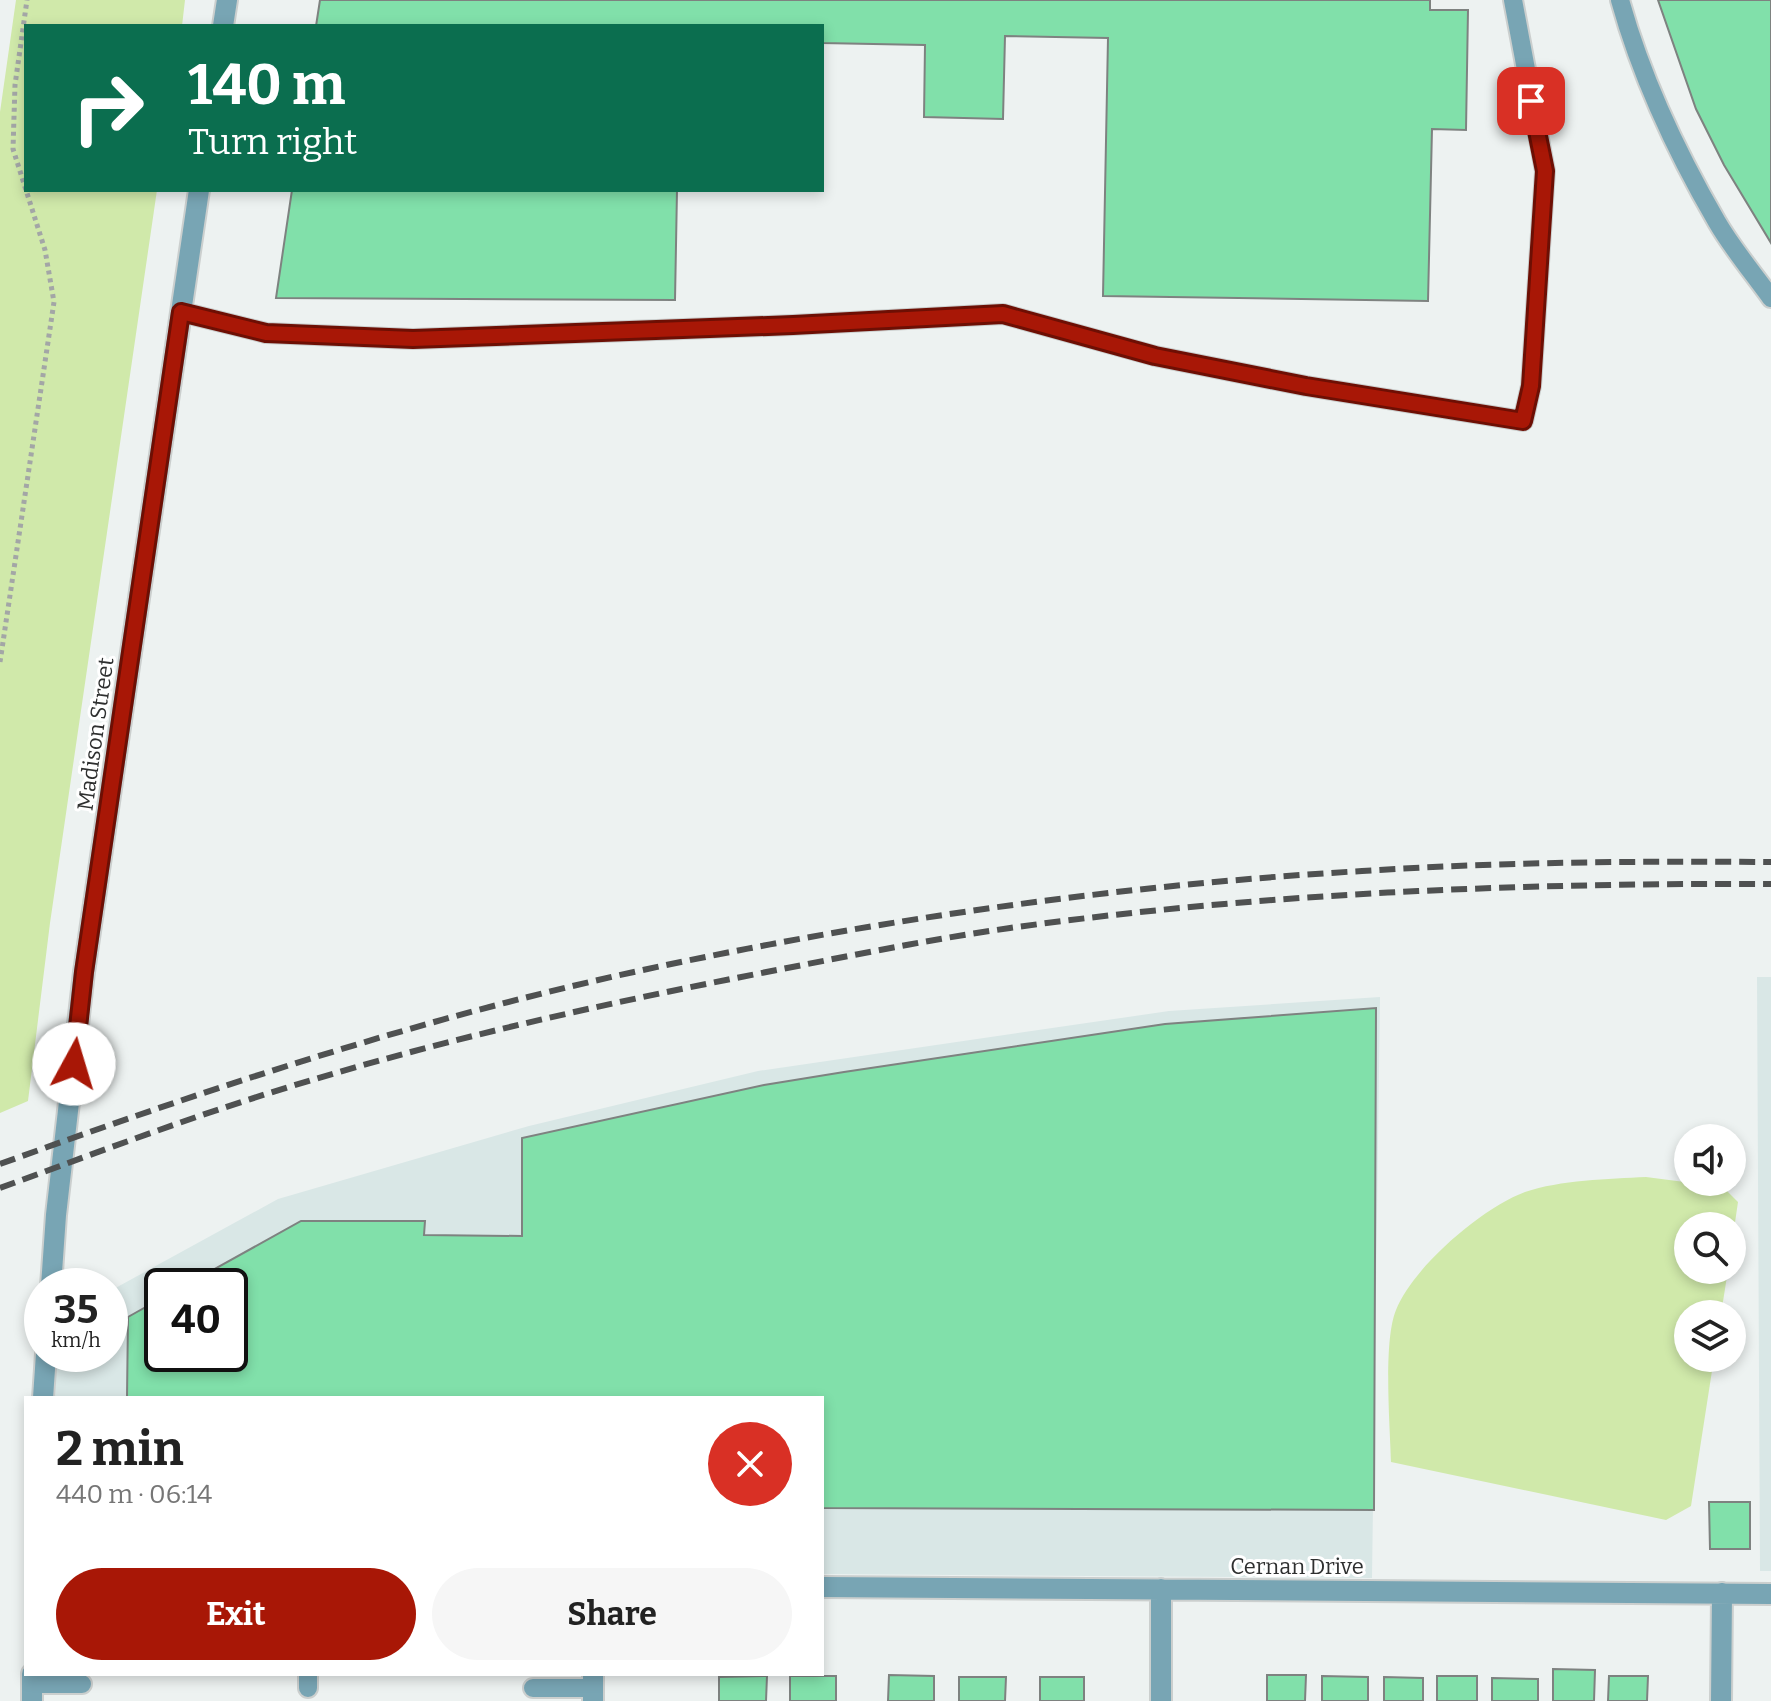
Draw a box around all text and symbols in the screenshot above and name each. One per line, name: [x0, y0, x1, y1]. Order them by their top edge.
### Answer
text: 140 m: [188, 52, 345, 119]
icon: right: [56, 56, 160, 160]
pin: [1497, 67, 1565, 135]
icon: arrive: [1509, 79, 1553, 123]
text: Turn right: [188, 120, 357, 164]
street label: Madison Street: [71, 656, 120, 812]
position arrow: [32, 1022, 116, 1106]
map controls: [1674, 1124, 1746, 1372]
button: sound: [1674, 1124, 1746, 1196]
button: search: [1674, 1212, 1746, 1284]
speed limit sign: 40: [144, 1268, 248, 1372]
text: 35: [54, 1286, 98, 1334]
button: layers: [1674, 1300, 1746, 1372]
text: km/h: [51, 1328, 101, 1352]
text: 2 min: [56, 1420, 184, 1478]
button: close: [708, 1422, 792, 1506]
text: 440 m · 06:14: [56, 1479, 212, 1510]
street label: Cernan Drive: [1230, 1553, 1364, 1580]
button: Exit: [56, 1568, 416, 1660]
button: Share: [432, 1568, 792, 1660]

